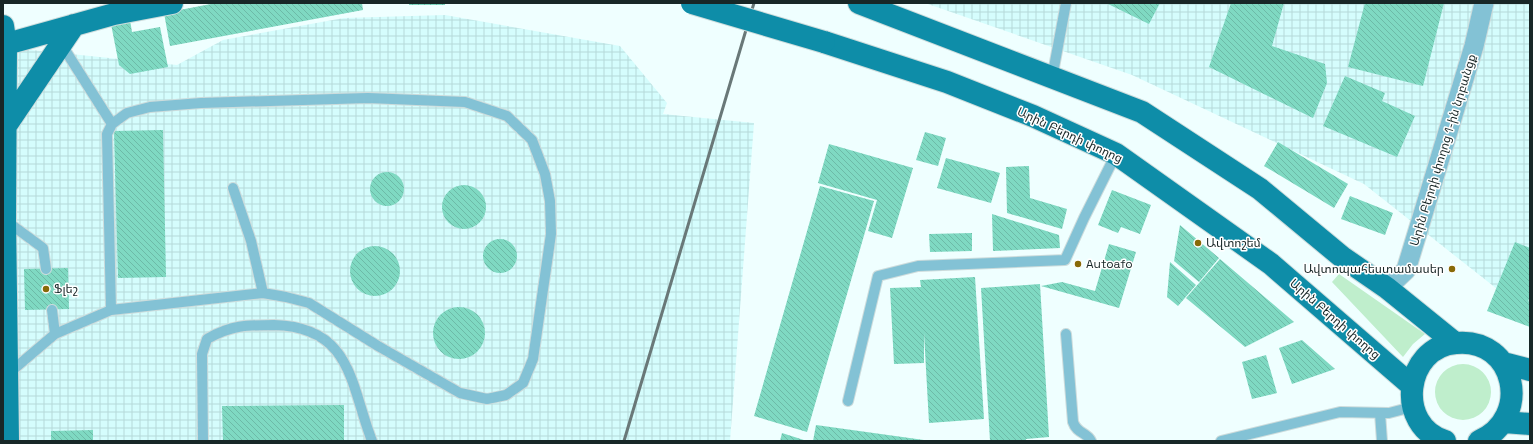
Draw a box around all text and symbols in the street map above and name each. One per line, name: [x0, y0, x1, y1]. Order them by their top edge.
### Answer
street label: Արին Բերդի փողոց 1-ին նրբանցք: [1406, 52, 1480, 248]
street label: Արին Բերդի փողոց: [1015, 103, 1125, 167]
place label: Ավտոշեմ: [1206, 235, 1261, 251]
marker: Ավտոշեմ: [1193, 238, 1203, 248]
place label: Autoafo: [1086, 256, 1133, 272]
marker: Autoafo: [1073, 259, 1083, 269]
place label: Ավտոպահեստամասեր: [1303, 261, 1444, 277]
marker: Ավտոպահեստամասեր: [1447, 264, 1457, 274]
street label: Արին Բերդի փողոց: [1286, 275, 1384, 363]
place label: Ֆլեշ: [54, 281, 78, 297]
marker: Ֆլեշ: [41, 284, 51, 294]

